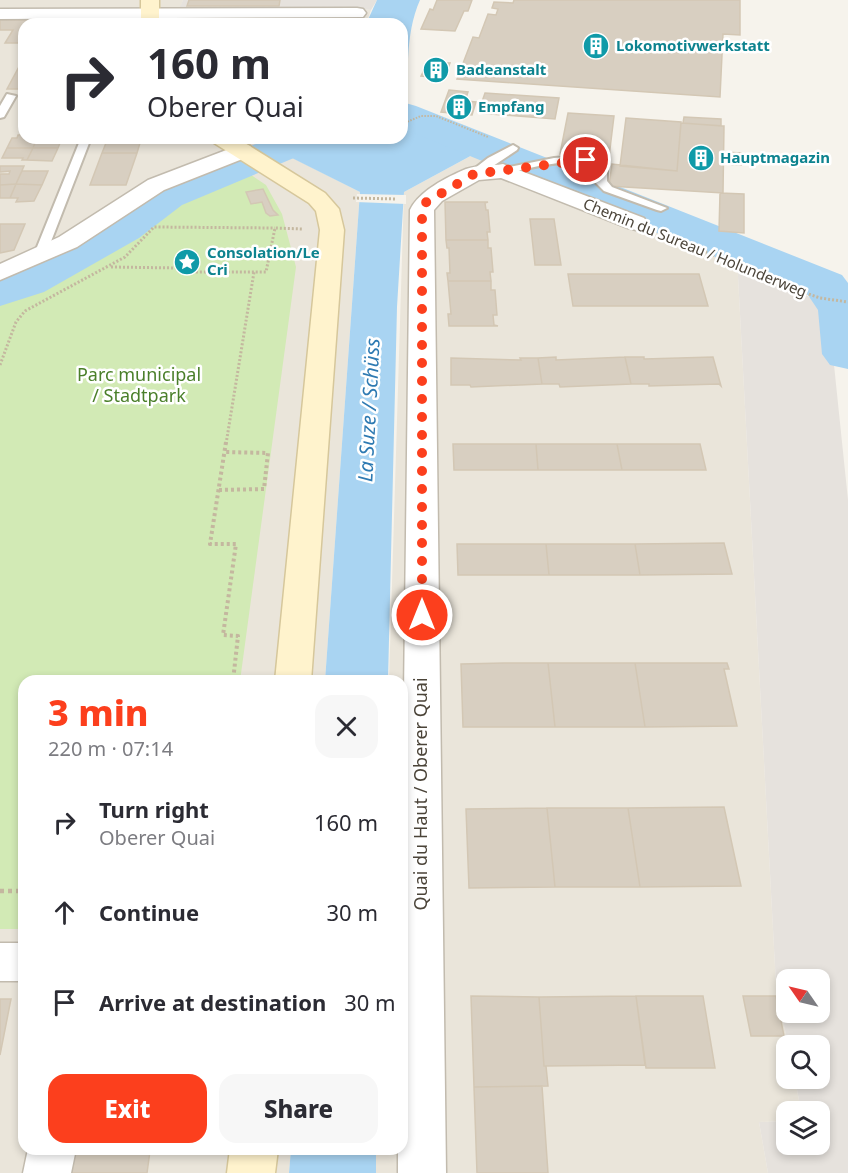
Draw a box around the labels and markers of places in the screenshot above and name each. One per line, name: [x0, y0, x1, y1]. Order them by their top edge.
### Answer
building icon: Lokomotivwerkstatt: [581, 31, 611, 61]
place label: Lokomotivwerkstatt: [616, 35, 770, 55]
building icon: Badeanstalt: [421, 55, 451, 85]
place label: Badeanstalt: [456, 59, 547, 79]
building icon: Empfang: [444, 92, 474, 122]
place label: Empfang: [478, 96, 545, 116]
pin: [560, 134, 611, 185]
building icon: Hauptmagazin: [686, 143, 716, 173]
place label: Hauptmagazin: [720, 147, 830, 167]
place label: Consolation/Le Cri: [207, 242, 320, 279]
place icon: Consolation/Le Cri: [172, 247, 202, 277]

